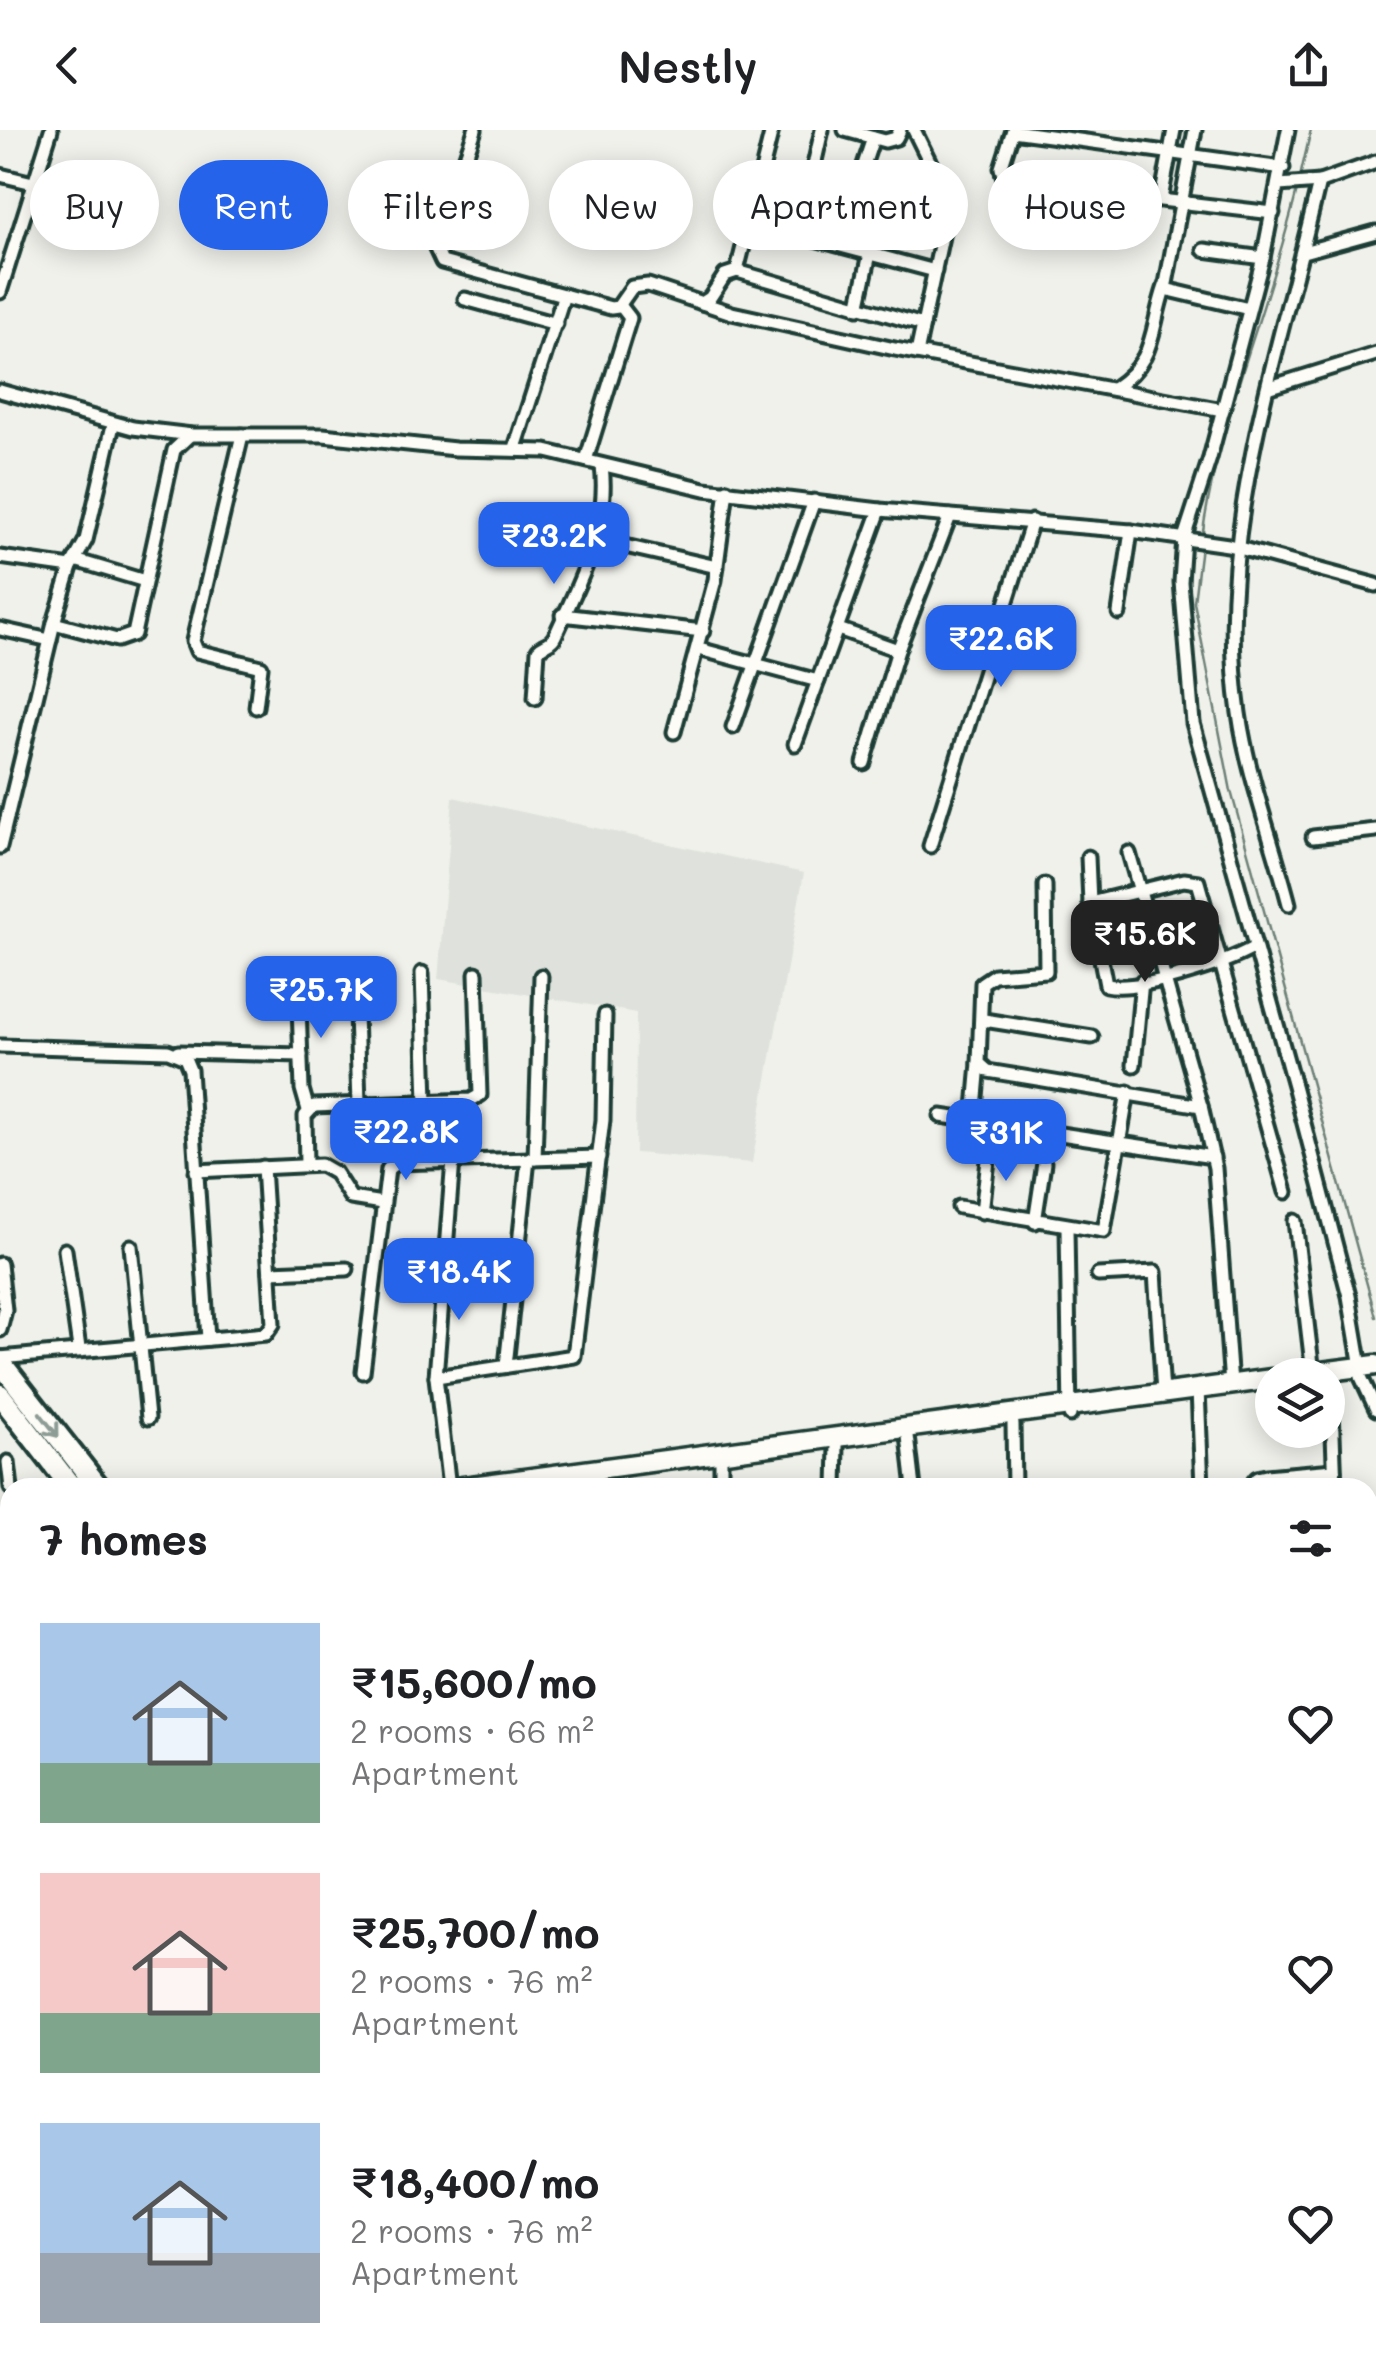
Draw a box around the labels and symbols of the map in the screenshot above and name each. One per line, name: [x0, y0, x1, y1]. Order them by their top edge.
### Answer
pin: ₹23.2K: [473, 502, 635, 587]
pin: ₹22.6K: [920, 605, 1082, 690]
pin: ₹15.6K: [1064, 900, 1226, 985]
pin: ₹25.7K: [240, 956, 402, 1041]
pin: ₹22.8K: [325, 1098, 487, 1183]
pin: ₹31K: [947, 1099, 1065, 1184]
pin: ₹18.4K: [378, 1238, 540, 1323]
one-way arrow: [38, 1411, 59, 1438]

